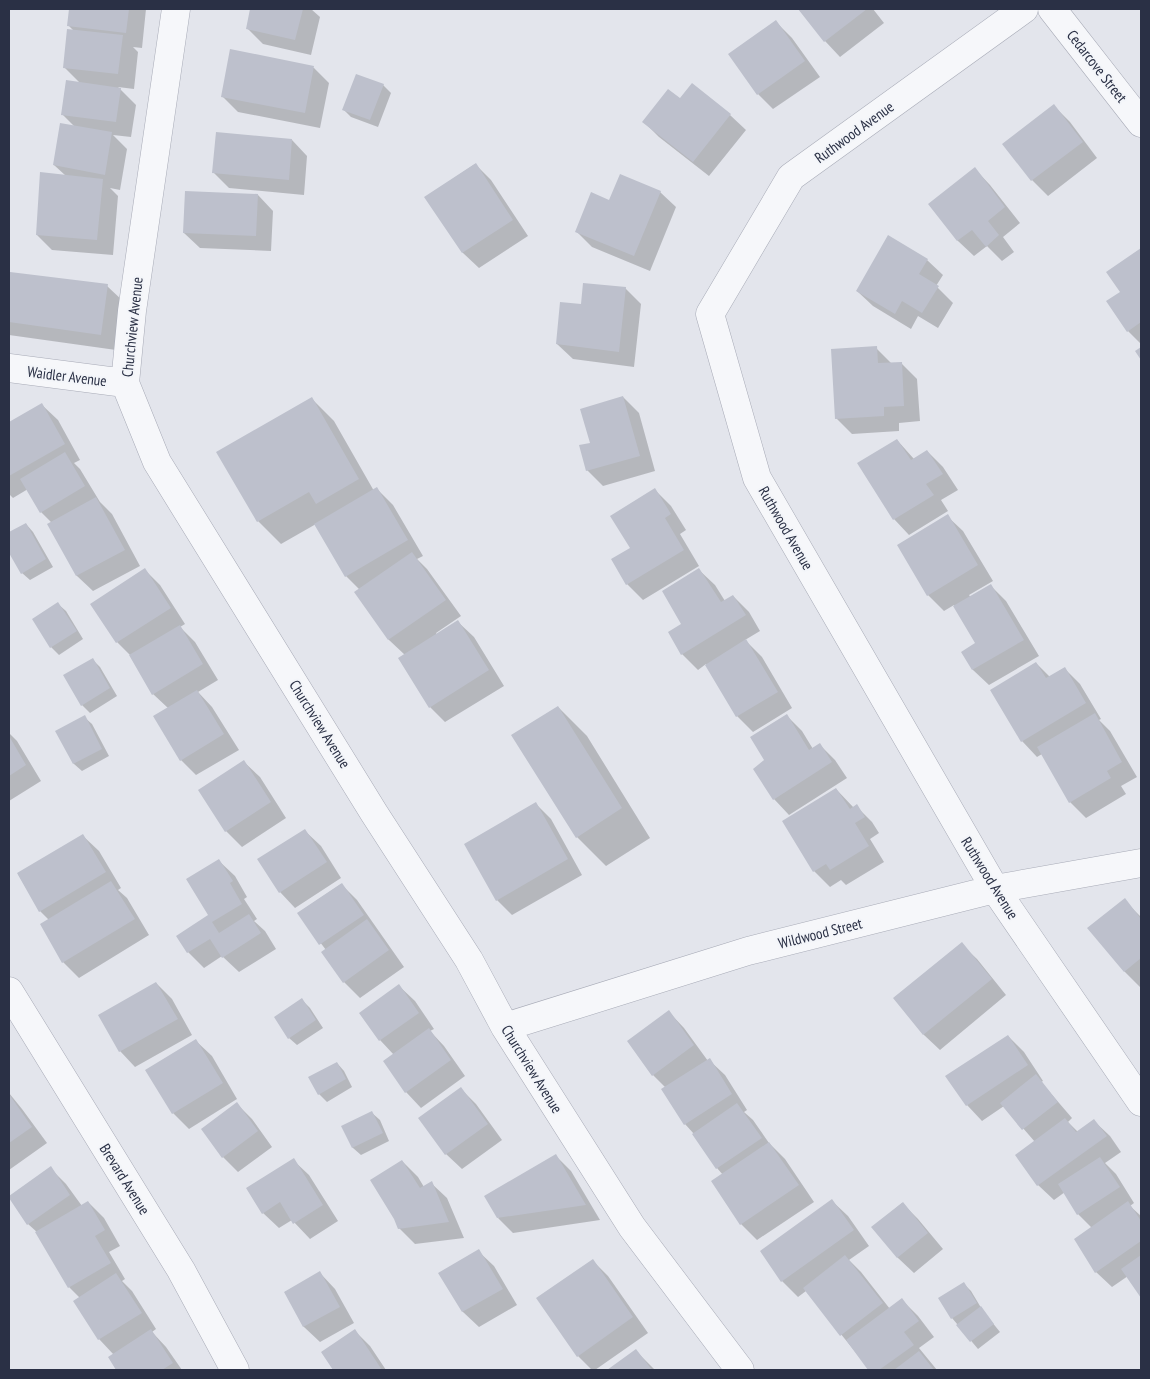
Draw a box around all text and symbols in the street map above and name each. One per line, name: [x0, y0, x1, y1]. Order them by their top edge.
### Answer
street label: Cedarcove Street: [1063, 26, 1131, 106]
street label: Ruthwood Avenue: [811, 97, 897, 167]
street label: Churchview Avenue: [117, 276, 147, 378]
street label: Waidler Avenue: [26, 362, 108, 390]
street label: Ruthwood Avenue: [754, 483, 818, 573]
street label: Churchview Avenue: [285, 676, 355, 772]
street label: Ruthwood Avenue: [957, 833, 1023, 923]
street label: Wildwood Street: [776, 913, 864, 953]
street label: Churchview Avenue: [497, 1021, 567, 1117]
street label: Brevard Avenue: [96, 1140, 154, 1218]

